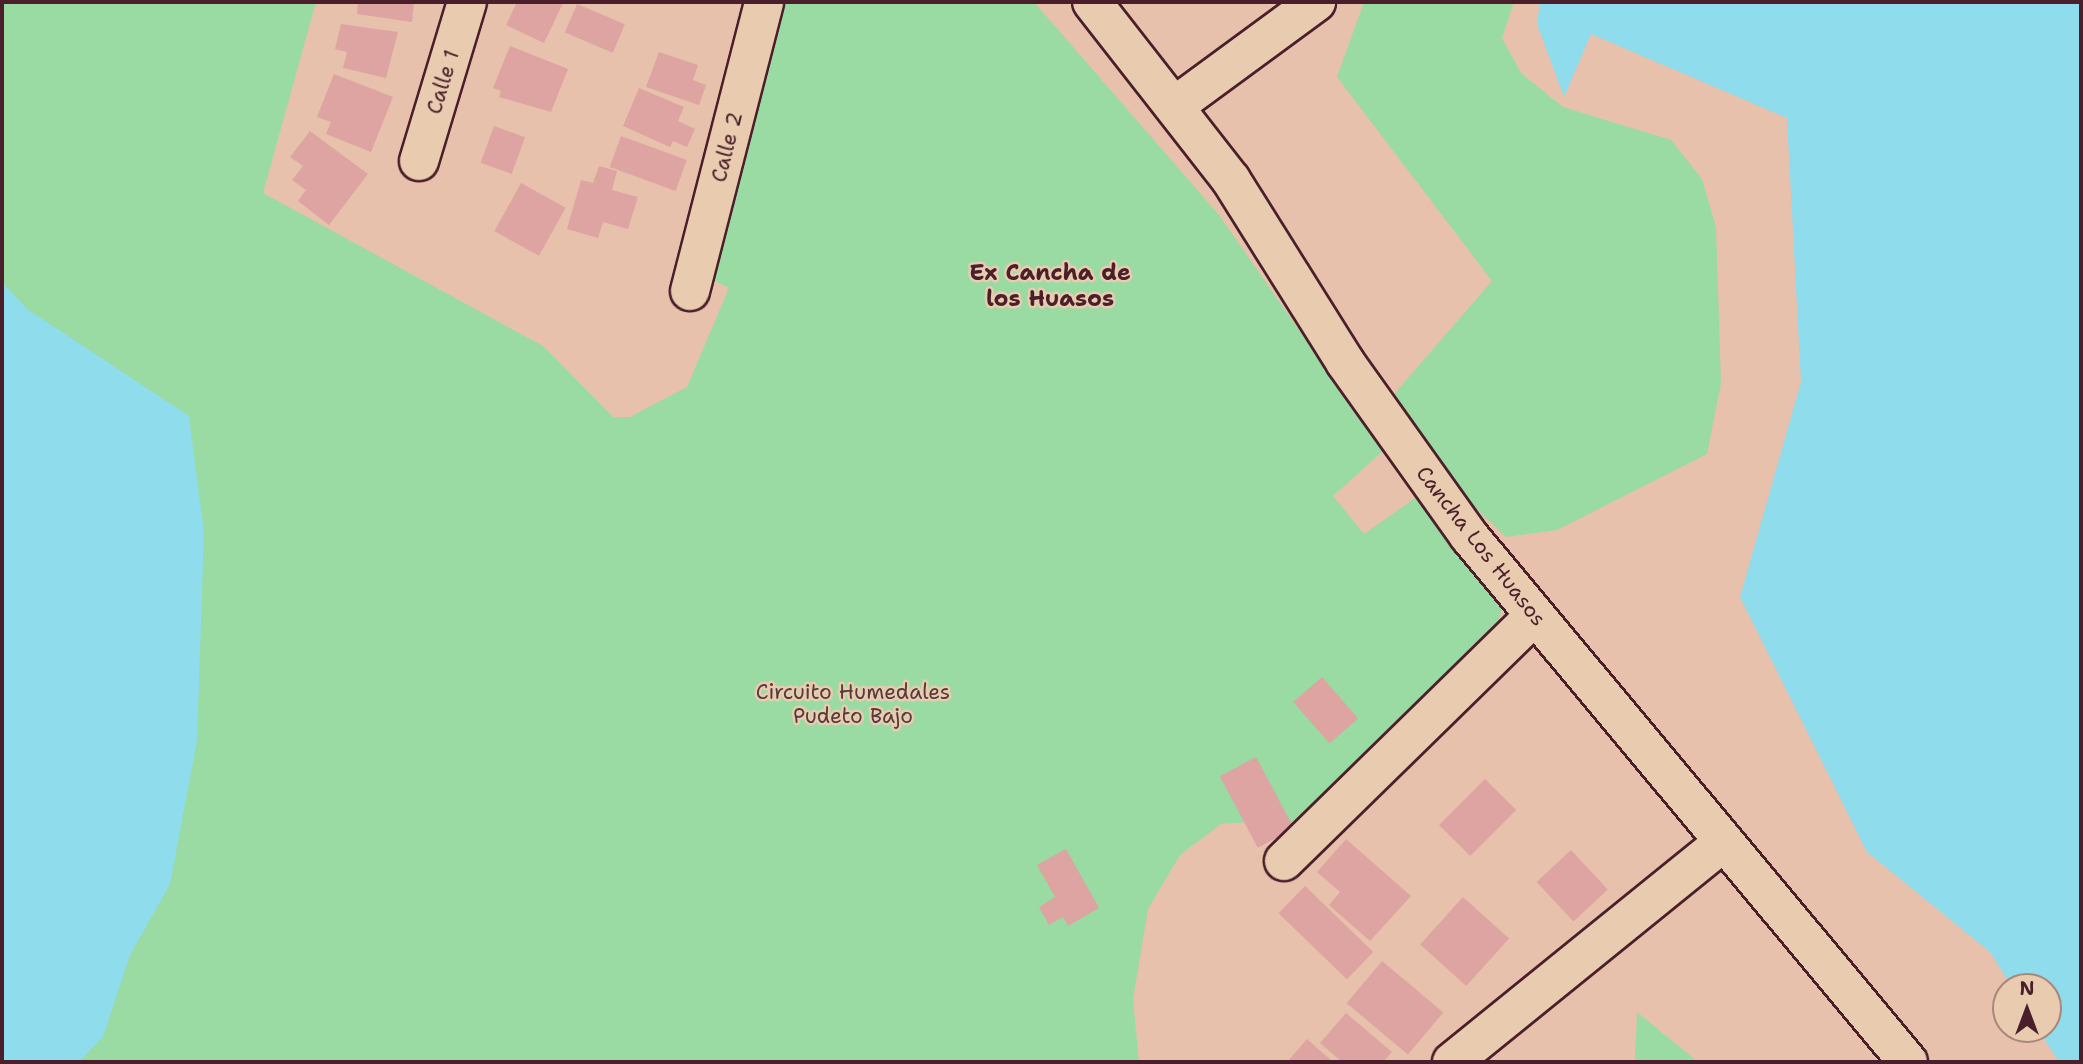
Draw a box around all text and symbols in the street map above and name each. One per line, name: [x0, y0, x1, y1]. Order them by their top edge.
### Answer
street label: Calle 1: [421, 47, 465, 117]
street label: Calle 2: [706, 109, 748, 185]
district label: Ex Cancha de los Huasos: [969, 258, 1131, 312]
street label: Cancha Los Huasos: [1411, 461, 1551, 631]
park label: Circuito Humedales Pudeto Bajo: [756, 679, 950, 729]
north arrow: [1992, 973, 2062, 1043]
text: N: [2019, 976, 2035, 1001]

